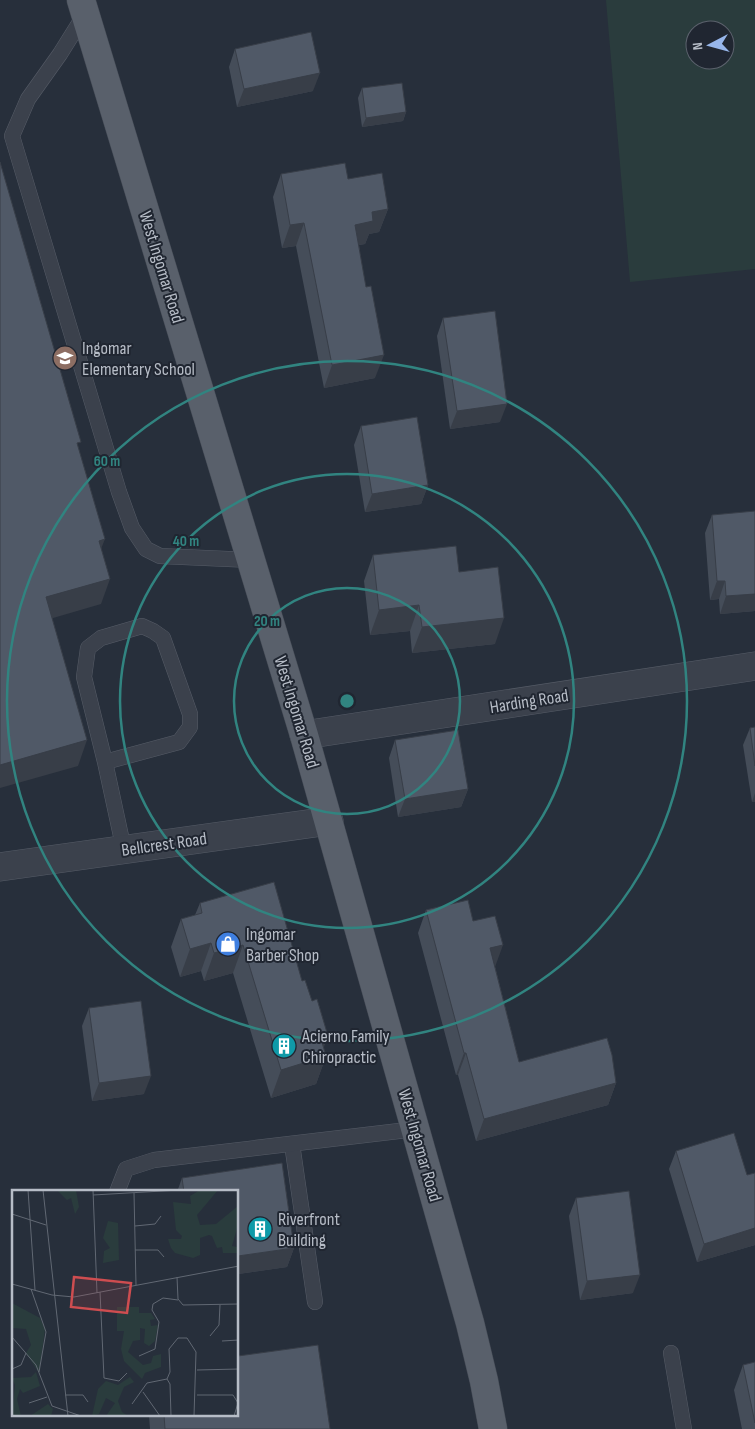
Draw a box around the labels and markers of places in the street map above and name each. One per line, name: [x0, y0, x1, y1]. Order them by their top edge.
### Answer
place label: Ingomar Elementary School: [82, 338, 195, 380]
school or university icon: Ingomar Elementary School: [52, 345, 78, 371]
centre of rings: [338, 692, 356, 710]
place label: Ingomar Barber Shop: [246, 924, 319, 966]
shop icon: Ingomar Barber Shop: [215, 931, 241, 957]
place label: Acierno Family Chiropractic: [301, 1026, 390, 1068]
building icon: Acierno Family Chiropractic: [271, 1033, 297, 1059]
place label: Riverfront Building: [278, 1209, 341, 1251]
building icon: Riverfront Building: [247, 1216, 273, 1242]

